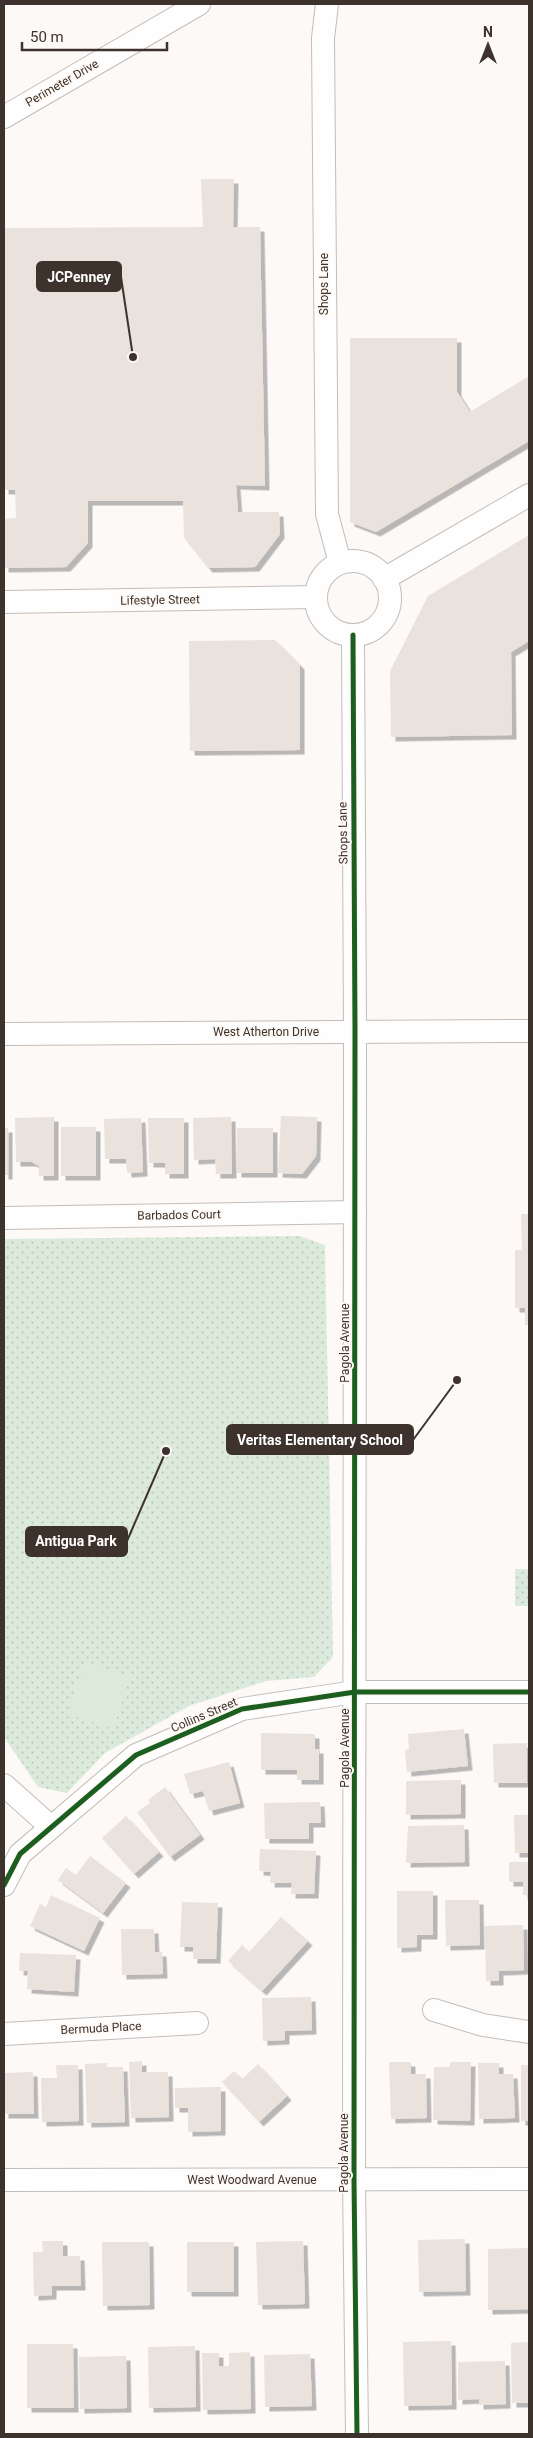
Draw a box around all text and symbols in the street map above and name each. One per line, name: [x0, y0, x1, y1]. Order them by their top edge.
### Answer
scale bar: [22, 20, 168, 52]
north arrow: [463, 20, 513, 70]
text: N: [483, 24, 493, 40]
text: 50 m: [30, 28, 64, 46]
street label: Perimeter Drive: [23, 56, 101, 110]
street label: Shops Lane: [317, 253, 331, 315]
callout: JCPenney: [37, 262, 121, 291]
text: JCPenney: [47, 269, 112, 285]
street label: Lifestyle Street: [120, 592, 200, 608]
street label: Shops Lane: [335, 802, 351, 864]
street label: West Atherton Drive: [213, 1025, 319, 1039]
street label: Barbados Court: [137, 1207, 221, 1223]
street label: Pagola Avenue: [338, 1303, 352, 1383]
callout: Veritas Elementary School: [227, 1425, 413, 1454]
text: Veritas Elementary School: [237, 1432, 403, 1448]
callout: Antigua Park: [26, 1527, 127, 1556]
text: Antigua Park: [35, 1533, 117, 1549]
street label: Collins Street: [169, 1695, 239, 1735]
street label: Pagola Avenue: [338, 1708, 352, 1788]
street label: Bermuda Place: [60, 2019, 142, 2037]
street label: Pagola Avenue: [337, 2113, 351, 2193]
street label: West Woodward Avenue: [187, 2173, 317, 2187]

